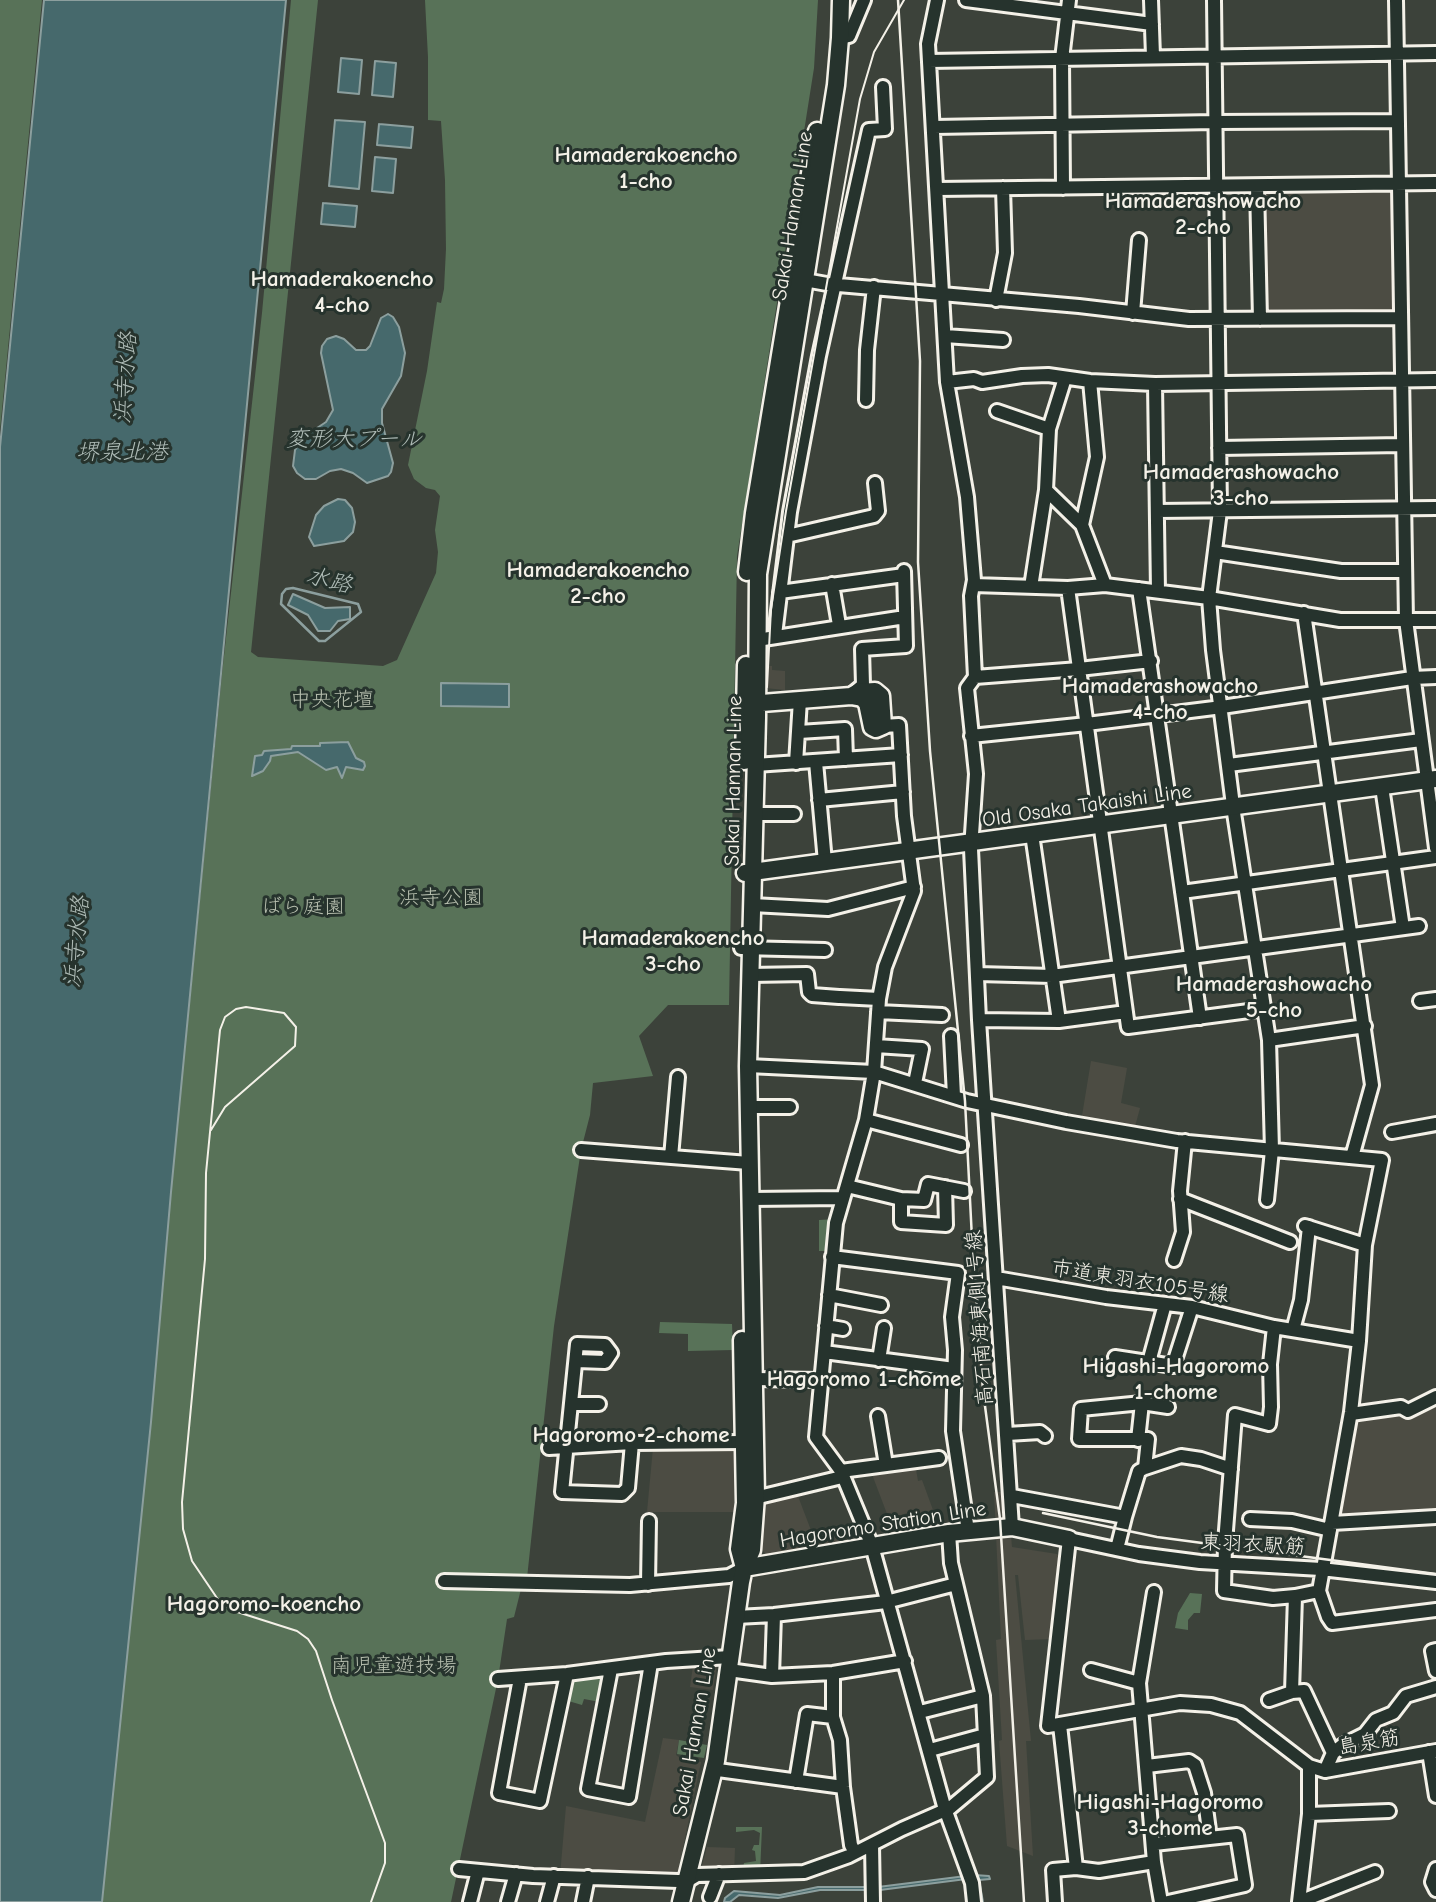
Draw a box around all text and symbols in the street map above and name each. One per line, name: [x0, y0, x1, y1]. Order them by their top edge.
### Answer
street label: Sakai Hannan Line: [767, 130, 819, 302]
district label: Hamaderakoencho 1-cho: [554, 141, 738, 195]
district label: Hamaderashowacho 2-cho: [1105, 187, 1301, 241]
district label: Hamaderakoencho 4-cho: [250, 265, 434, 319]
water label: 浜寺水路: [109, 331, 143, 425]
water label: 変形大プール: [286, 425, 422, 453]
water label: 堺泉北港: [76, 438, 168, 466]
district label: Hamaderashowacho 3-cho: [1143, 458, 1339, 512]
district label: Hamaderakoencho 2-cho: [506, 556, 690, 610]
water label: 水路: [303, 562, 355, 600]
district label: Hamaderashowacho 4-cho: [1062, 672, 1258, 726]
park label: 中央花壇: [290, 687, 374, 713]
street label: Sakai Hannan Line: [720, 695, 748, 867]
street label: Old Osaka Takaishi Line: [981, 779, 1193, 833]
park label: 浜寺公園: [399, 885, 483, 911]
park label: ばら庭園: [261, 894, 345, 920]
water label: 浜寺水路: [58, 895, 96, 989]
district label: Hamaderakoencho 3-cho: [581, 924, 765, 978]
district label: Hamaderashowacho 5-cho: [1176, 970, 1372, 1024]
street label: 高石南海東側1号線: [961, 1229, 999, 1407]
street label: 市道東羽衣105号線: [1049, 1256, 1231, 1308]
district label: Higashi-Hagoromo 1-chome: [1083, 1352, 1269, 1406]
district label: Hagoromo 1-chome: [767, 1365, 961, 1393]
district label: Hagoromo 2-chome: [532, 1421, 730, 1449]
street label: Hagoromo Station Line: [778, 1496, 988, 1554]
street label: 東羽衣駅筋: [1200, 1530, 1306, 1560]
district label: Hagoromo-koencho: [167, 1590, 361, 1618]
street label: Sakai Hannan Line: [668, 1646, 722, 1818]
park label: 南児童遊技場: [331, 1653, 457, 1679]
street label: 島泉筋: [1336, 1725, 1402, 1761]
district label: Higashi-Hagoromo 3-chome: [1077, 1788, 1263, 1842]

